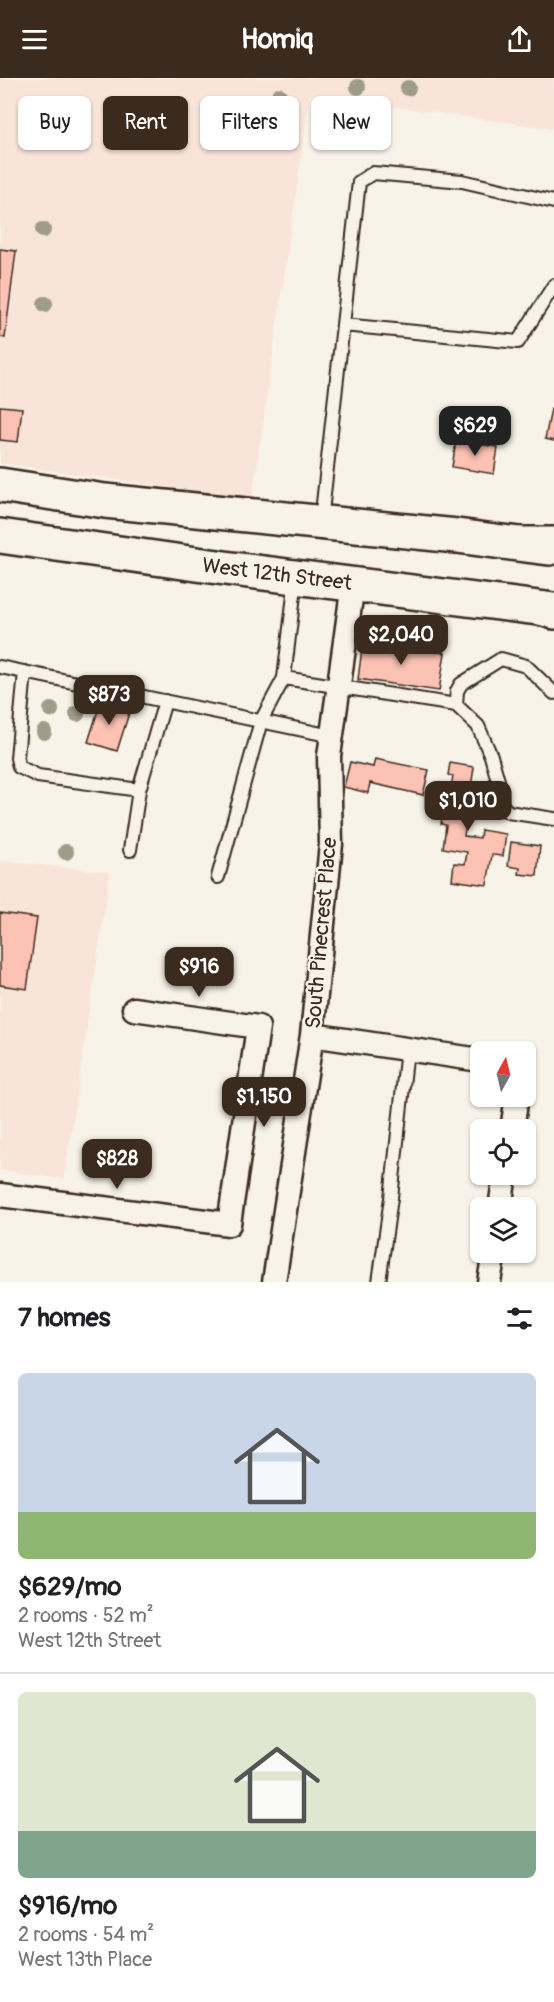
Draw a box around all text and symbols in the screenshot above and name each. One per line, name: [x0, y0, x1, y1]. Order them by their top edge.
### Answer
icon: menu: [18, 23, 51, 56]
text: Homiq: [241, 23, 313, 56]
icon: share: [503, 23, 536, 56]
chip: Buy: [18, 96, 91, 150]
chip: Rent: [103, 96, 188, 150]
chip: Filters: [200, 96, 299, 150]
chip: New: [311, 96, 391, 150]
pin: $629: [439, 406, 511, 457]
text: $629: [453, 413, 497, 438]
street label: West 12th Street: [201, 552, 354, 597]
pin: $2,040: [352, 615, 450, 666]
text: $2,040: [368, 622, 434, 647]
pin: $873: [73, 675, 145, 726]
text: $873: [88, 682, 130, 707]
pin: $1,010: [419, 781, 517, 832]
text: $1,010: [439, 788, 497, 813]
street label: South Pinecrest Place: [300, 835, 343, 1030]
pin: $916: [163, 947, 235, 998]
text: $916: [179, 954, 219, 979]
north arrow: [470, 1041, 536, 1107]
map controls: [470, 1041, 536, 1263]
pin: $1,150: [215, 1077, 313, 1128]
text: $1,150: [236, 1084, 292, 1109]
button: locate: [470, 1119, 536, 1185]
pin: $828: [81, 1139, 153, 1190]
text: $828: [96, 1146, 138, 1171]
button: layers: [470, 1197, 536, 1263]
text: 7 homes: [18, 1302, 110, 1334]
icon: filters: [503, 1302, 536, 1335]
icon: home: [223, 1412, 331, 1520]
text: $629/mo: [18, 1571, 122, 1603]
text: 2 rooms · 52 m²: [18, 1603, 154, 1628]
text: West 12th Street: [18, 1628, 161, 1653]
icon: home: [223, 1731, 331, 1839]
text: $916/mo: [18, 1890, 117, 1922]
text: 2 rooms · 54 m²: [18, 1922, 154, 1947]
text: West 13th Place: [18, 1947, 152, 1972]

